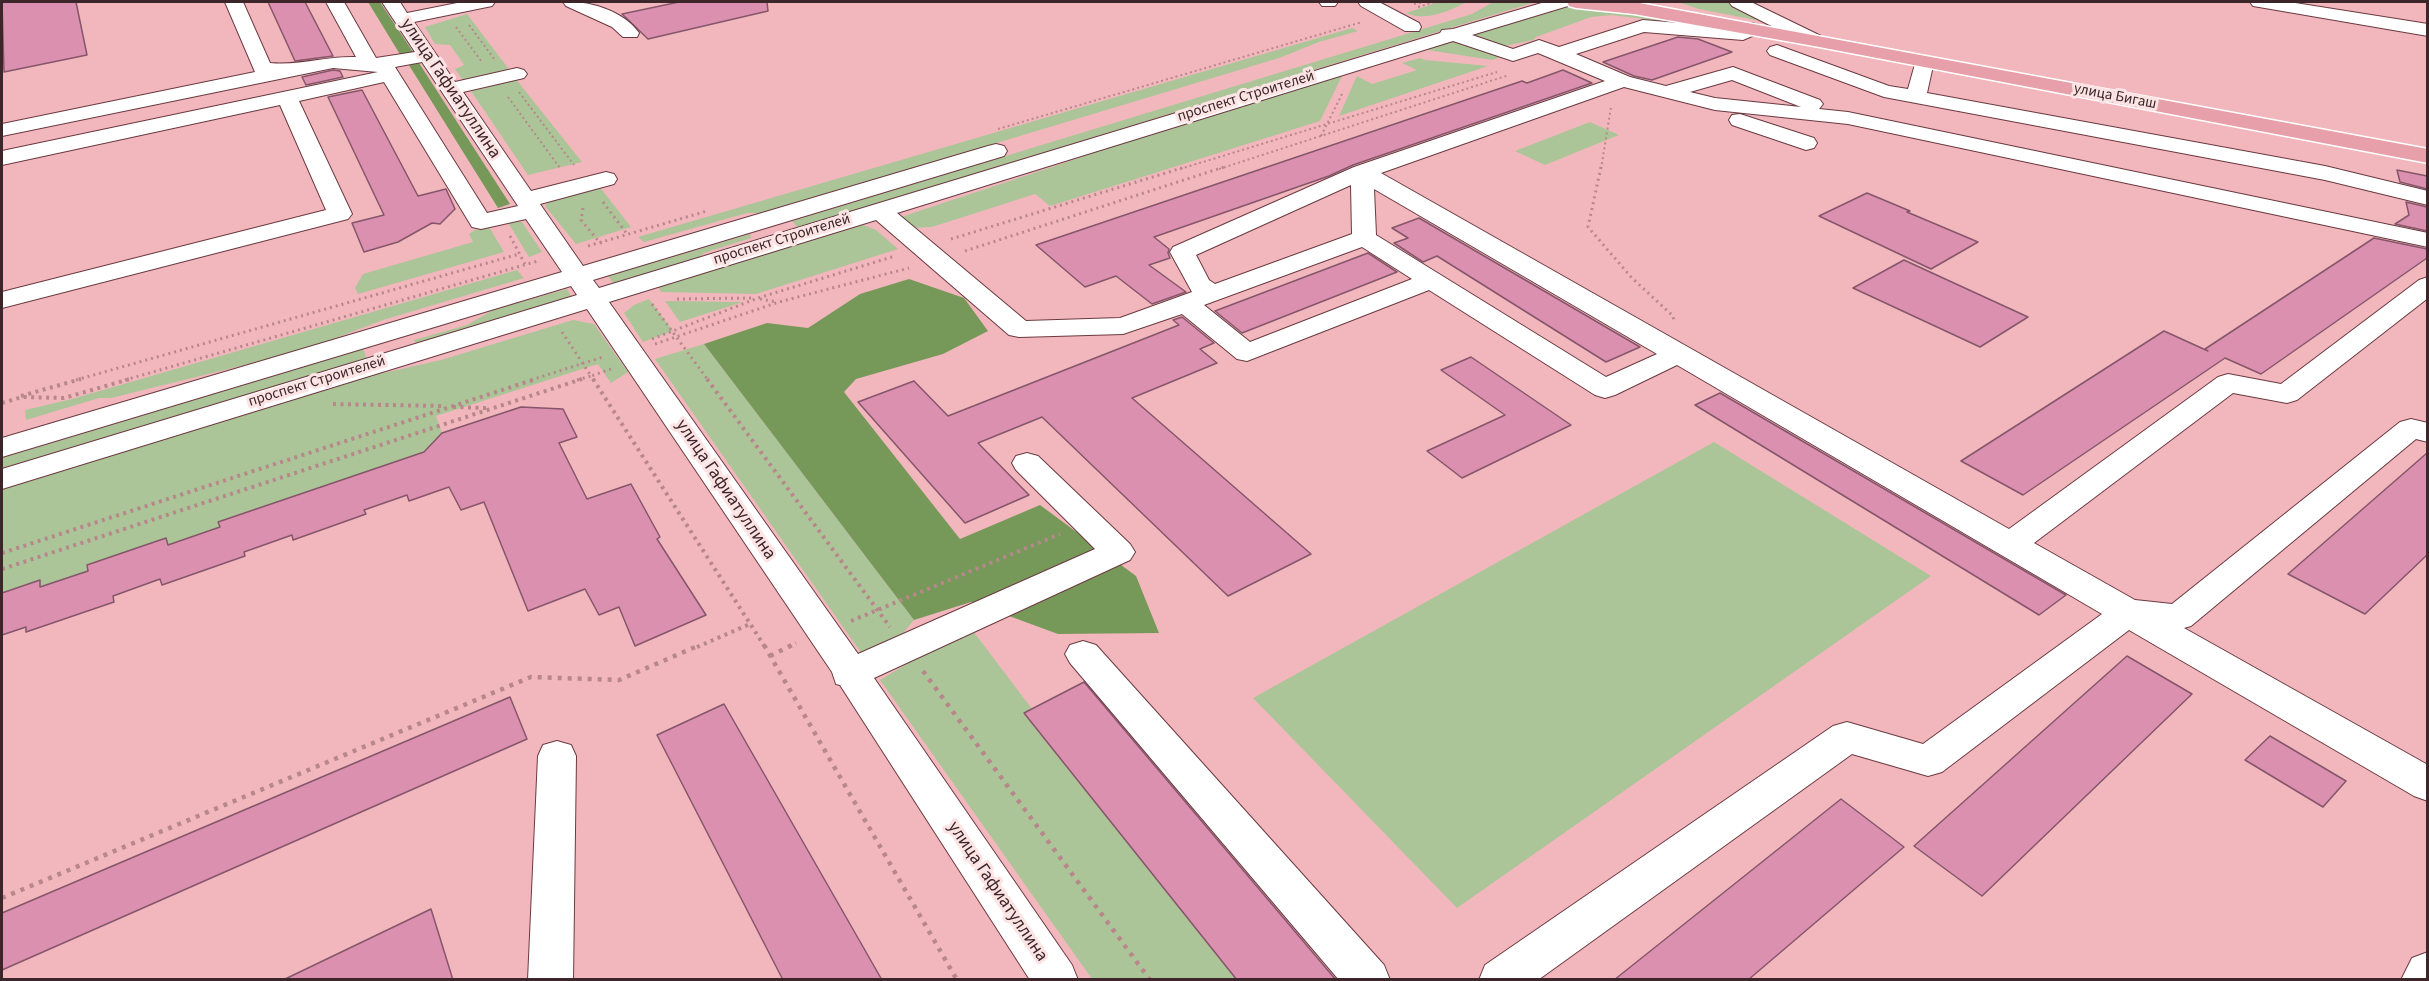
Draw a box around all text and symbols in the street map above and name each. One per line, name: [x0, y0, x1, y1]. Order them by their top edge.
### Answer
street label: улица Гафиатуллина: [395, 15, 505, 163]
street label: проспект Строителей: [1175, 68, 1317, 126]
street label: улица Бигаш: [2072, 80, 2158, 114]
street label: проспект Строителей: [711, 211, 853, 269]
street label: проспект Строителей: [246, 353, 388, 411]
street label: улица Гафиатуллина: [670, 416, 780, 564]
street label: улица Гафиатуллина: [942, 818, 1052, 966]

